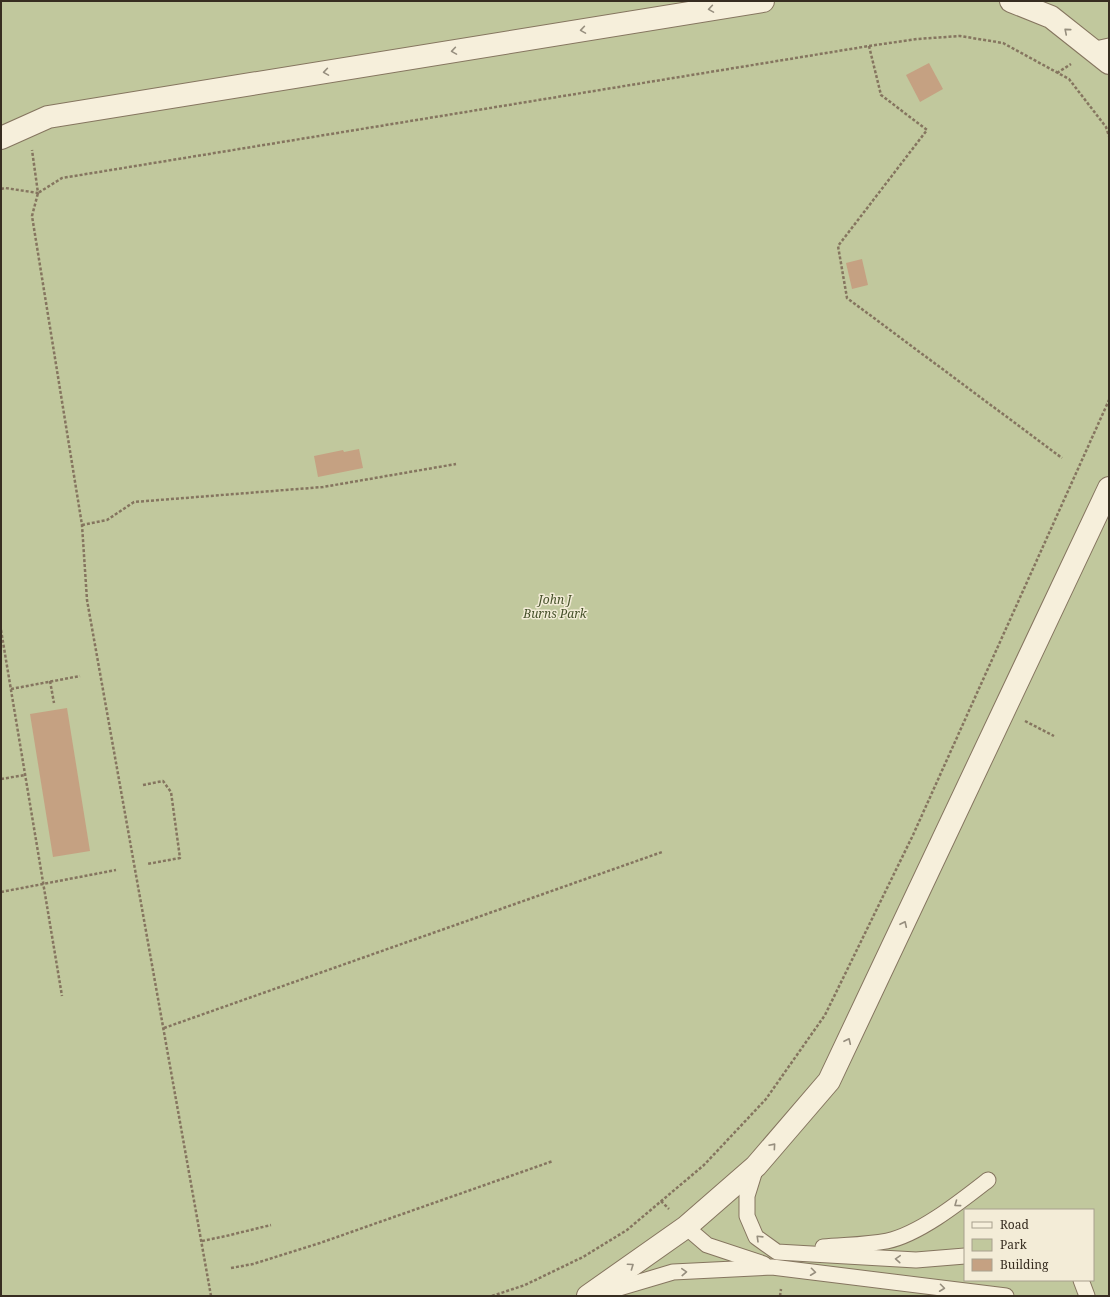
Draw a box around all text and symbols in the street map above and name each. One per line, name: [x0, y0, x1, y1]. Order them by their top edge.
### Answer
one-way arrow: [708, 5, 714, 13]
one-way arrow: [579, 25, 586, 34]
one-way arrow: [1065, 28, 1072, 35]
one-way arrow: [451, 46, 457, 55]
one-way arrow: [323, 67, 329, 76]
park label: John J Burns Park: [522, 591, 588, 622]
one-way arrow: [899, 920, 907, 927]
one-way arrow: [843, 1038, 851, 1046]
one-way arrow: [769, 1143, 776, 1151]
one-way arrow: [955, 1199, 962, 1206]
legend: [964, 1209, 1094, 1281]
text: Road: [1000, 1216, 1030, 1233]
one-way arrow: [757, 1235, 764, 1243]
text: Park: [1000, 1236, 1028, 1253]
one-way arrow: [895, 1255, 901, 1264]
text: Building: [1000, 1256, 1049, 1273]
one-way arrow: [627, 1264, 634, 1271]
one-way arrow: [681, 1267, 687, 1276]
one-way arrow: [810, 1267, 816, 1276]
one-way arrow: [939, 1283, 945, 1292]

